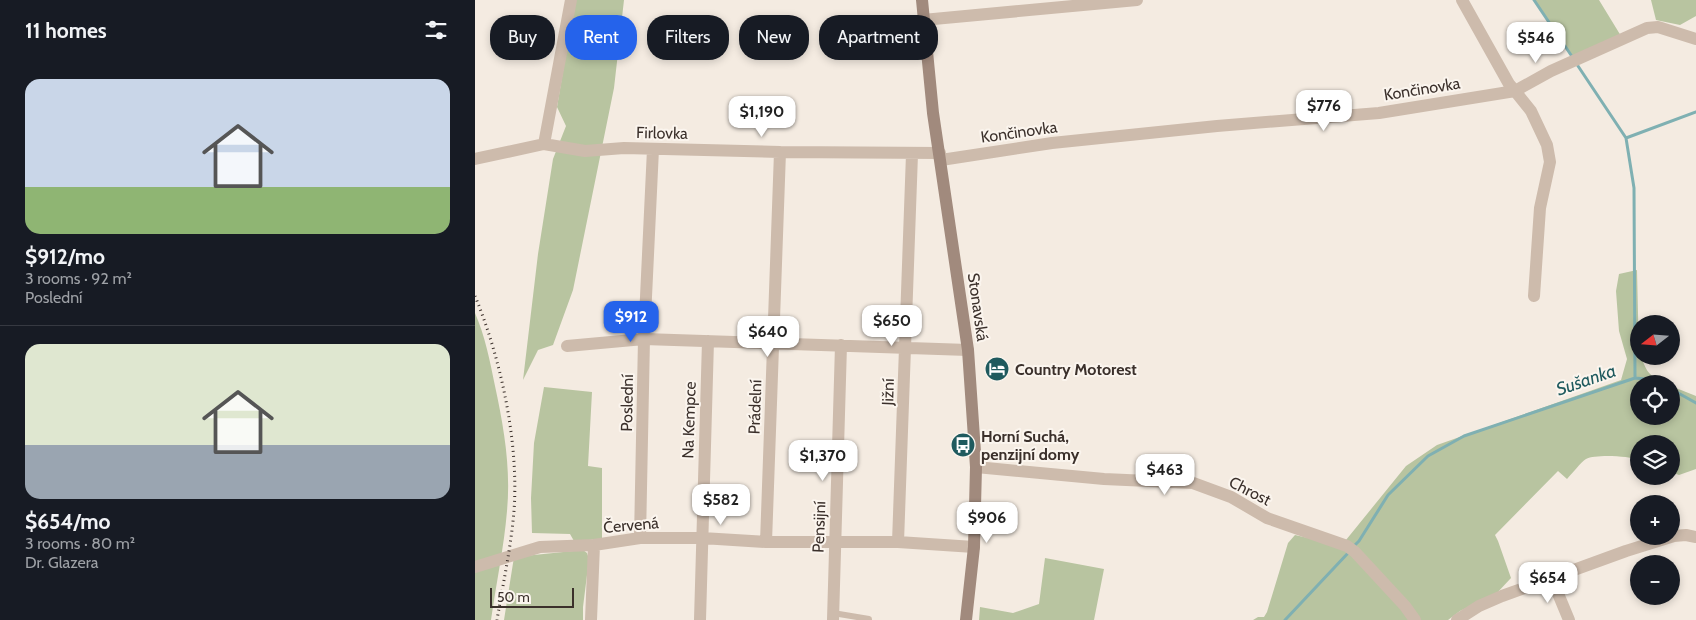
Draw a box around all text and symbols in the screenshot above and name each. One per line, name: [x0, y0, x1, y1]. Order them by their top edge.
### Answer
chip: Buy: [490, 15, 555, 60]
chip: Rent: [565, 15, 637, 60]
chip: Filters: [647, 15, 729, 60]
chip: New: [739, 15, 809, 60]
chip: Apartment: [819, 15, 938, 60]
icon: filters: [422, 16, 450, 44]
text: 11 homes: [25, 18, 107, 43]
pin: $546: [1506, 22, 1566, 64]
text: $546: [1518, 28, 1554, 47]
street label: Končinovka: [1382, 74, 1462, 104]
pin: $776: [1294, 90, 1354, 132]
pin: $1,190: [721, 96, 803, 138]
text: $776: [1307, 96, 1341, 115]
text: $1,190: [740, 102, 784, 121]
icon: home: [193, 111, 283, 201]
street label: Končinovka: [979, 117, 1059, 147]
street label: Firlovka: [636, 123, 688, 143]
text: $912/mo: [25, 244, 105, 269]
text: 3 rooms · 92 m²: [25, 269, 132, 288]
street label: Stonavská: [964, 272, 992, 343]
text: Poslední: [25, 288, 82, 307]
pin: $912: [601, 300, 661, 343]
pin: $650: [862, 304, 922, 347]
text: $912: [615, 307, 647, 326]
text: $650: [873, 311, 911, 330]
north arrow: [1630, 315, 1680, 365]
map controls: [1630, 315, 1680, 605]
pin: $640: [738, 316, 798, 358]
text: $640: [748, 322, 788, 341]
hotel icon: Country Motorest: [984, 356, 1010, 382]
place label: Country Motorest: [1015, 360, 1137, 379]
water label: Sušanka: [1553, 360, 1619, 400]
street label: Poslední: [617, 374, 637, 432]
button: locate: [1630, 375, 1680, 425]
icon: home: [193, 377, 283, 467]
street label: Jižní: [878, 377, 898, 407]
street label: Prádelní: [745, 379, 765, 435]
street label: Na Kempce: [678, 381, 700, 459]
place label: Horní Suchá, penzijní domy: [981, 427, 1080, 464]
bus stop icon: Horní Suchá, penzijní domy: [950, 432, 976, 458]
button: layers: [1630, 435, 1680, 485]
pin: $1,370: [782, 440, 864, 482]
text: $1,370: [800, 446, 846, 465]
pin: $463: [1135, 454, 1195, 496]
text: $463: [1147, 460, 1183, 479]
street label: Chrost: [1226, 473, 1275, 510]
pin: $582: [691, 484, 751, 526]
text: $582: [703, 490, 739, 509]
button: +: [1630, 495, 1680, 545]
street label: Pensijní: [809, 500, 829, 553]
pin: $906: [957, 502, 1017, 544]
text: $906: [968, 508, 1006, 527]
text: $654/mo: [25, 509, 111, 534]
street label: Červená: [602, 513, 660, 537]
text: 3 rooms · 80 m²: [25, 534, 135, 553]
text: Dr. Glazera: [25, 553, 98, 572]
button: −: [1630, 555, 1680, 605]
pin: $654: [1518, 562, 1578, 604]
text: $654: [1530, 568, 1566, 587]
scale bar: [490, 585, 574, 608]
text: 50 m: [497, 588, 530, 606]

